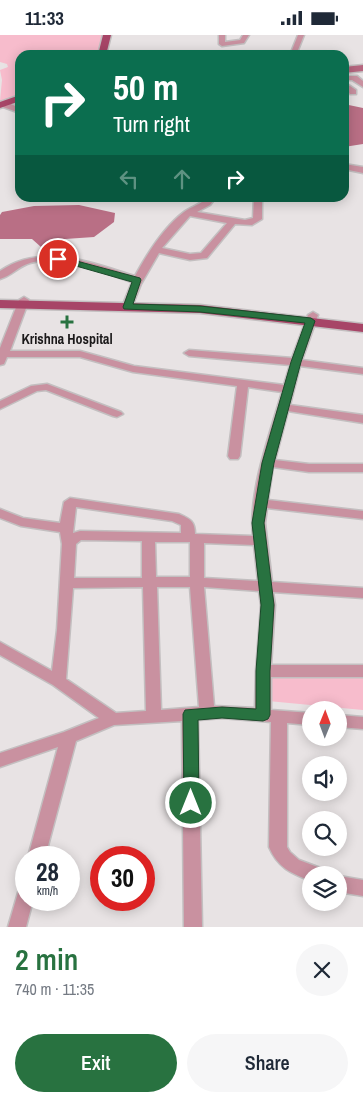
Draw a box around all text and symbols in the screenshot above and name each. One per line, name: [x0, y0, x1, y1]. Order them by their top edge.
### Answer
text: 11:33: [25, 5, 64, 31]
text: 50 m: [113, 64, 178, 111]
icon: right: [30, 70, 95, 135]
text: Turn right: [113, 109, 190, 139]
icon: left: [115, 165, 143, 193]
icon: ahead: [168, 165, 196, 193]
icon: right: [221, 165, 249, 193]
pin: [37, 238, 79, 280]
icon: arrive: [44, 245, 72, 273]
marker: Krishna Hospital: [60, 315, 74, 329]
place label: Krishna Hospital: [21, 330, 113, 348]
north arrow: [302, 701, 348, 746]
map controls: [302, 701, 347, 911]
button: sound: [302, 756, 347, 801]
position arrow: [164, 776, 216, 828]
button: search: [302, 811, 347, 856]
speed limit sign: 30: [90, 846, 155, 911]
text: 28: [36, 855, 59, 889]
button: layers: [302, 866, 347, 911]
text: km/h: [37, 883, 58, 899]
text: 2 min: [15, 939, 78, 979]
button: close: [296, 944, 348, 996]
text: 740 m · 11:35: [15, 978, 94, 1000]
button: Exit: [15, 1034, 177, 1092]
button: Share: [187, 1034, 348, 1092]

